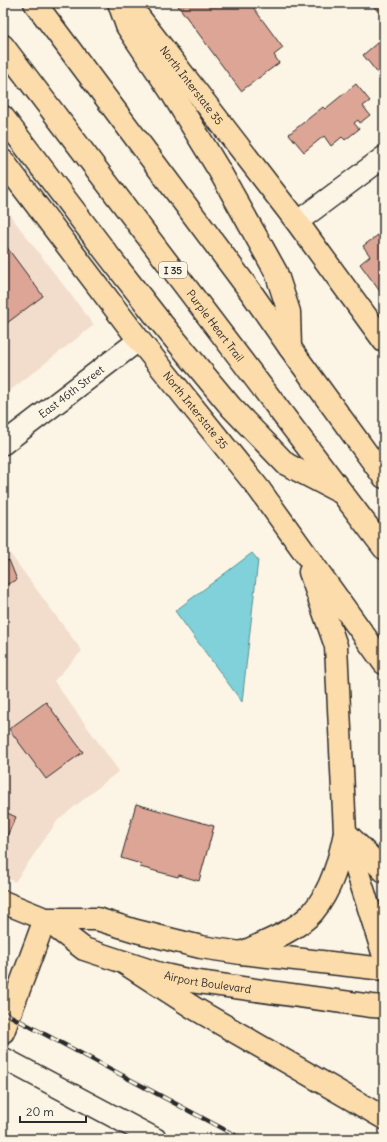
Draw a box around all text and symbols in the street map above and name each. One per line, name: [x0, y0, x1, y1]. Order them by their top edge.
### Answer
street label: North Interstate 35: [157, 43, 226, 127]
road number: I 35: [159, 262, 187, 278]
street label: Purple Heart Trail: [184, 287, 247, 364]
street label: East 46th Street: [36, 362, 107, 421]
street label: North Interstate 35: [160, 369, 231, 452]
street label: Airport Boulevard: [163, 968, 253, 996]
scale bar: [20, 1098, 86, 1124]
text: 20 m: [26, 1104, 54, 1119]

